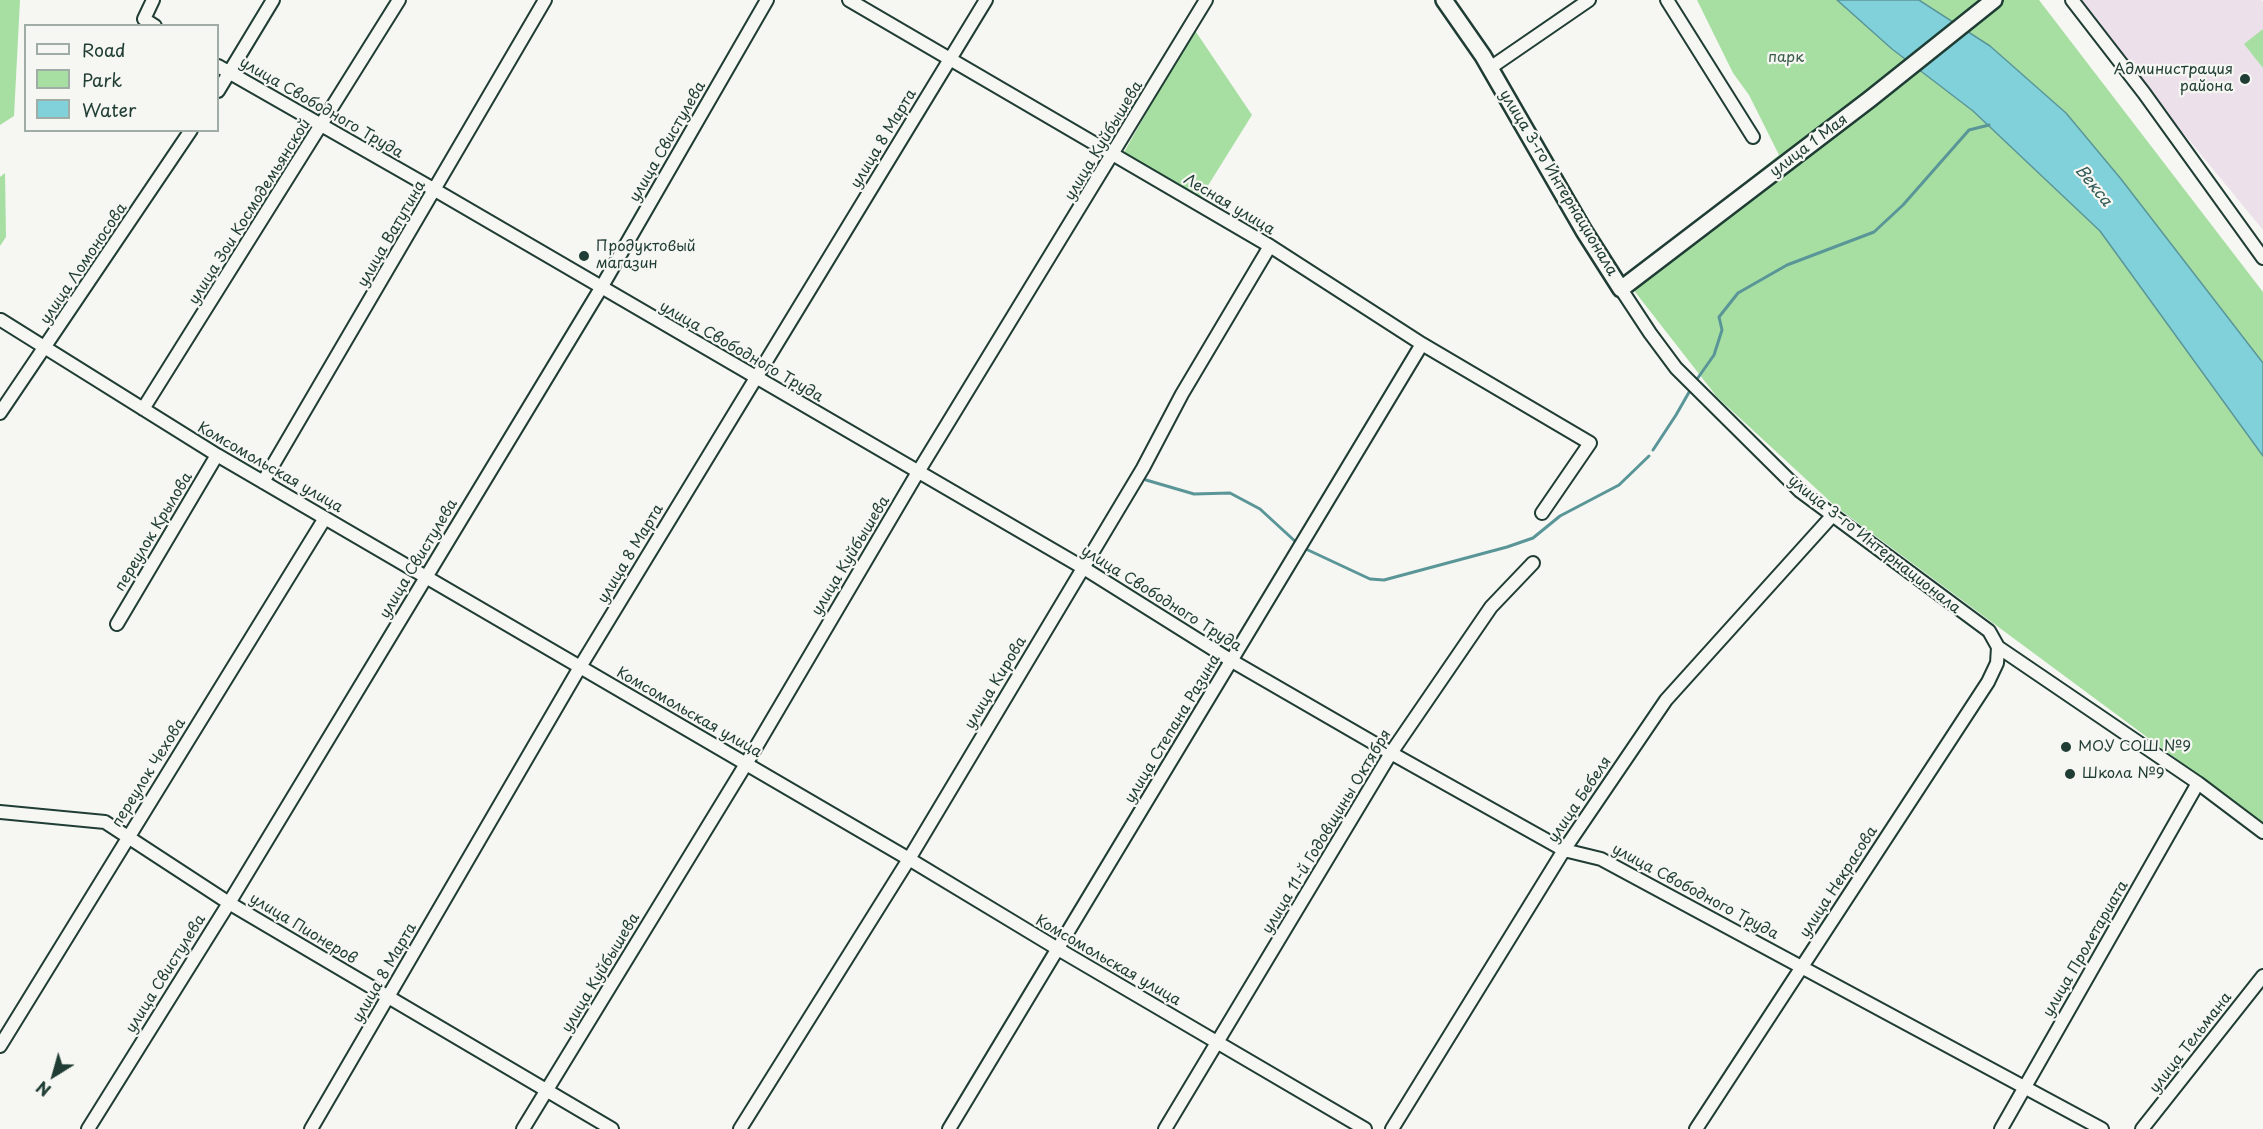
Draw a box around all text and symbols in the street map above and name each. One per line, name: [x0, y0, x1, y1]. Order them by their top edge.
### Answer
legend: [24, 24, 219, 132]
text: Road: [82, 36, 126, 63]
park label: парк: [1768, 49, 1804, 67]
street label: улица Свободного Труда: [236, 54, 406, 162]
place label: Администрация района: [2114, 61, 2233, 96]
text: Park: [82, 66, 122, 93]
marker: Администрация района: [2238, 72, 2252, 86]
street label: улица Свистулева: [626, 78, 710, 206]
street label: улица Куйбышева: [1061, 78, 1147, 204]
street label: улица 8 Марта: [847, 86, 921, 192]
street label: улица 3-го Интернационала: [1495, 87, 1621, 279]
text: Water: [82, 96, 136, 123]
street label: улица 1 Мая: [1767, 111, 1851, 181]
street label: улица Зои Космодемьянской: [185, 116, 315, 308]
water label: Векса: [2071, 161, 2115, 211]
street label: Лесная улица: [1180, 171, 1278, 239]
street label: улица Ватутина: [354, 178, 430, 290]
street label: улица Ломоносова: [37, 200, 131, 328]
place label: Продуктовый магазин: [596, 238, 696, 273]
marker: Продуктовый магазин: [577, 249, 591, 263]
street label: улица Свободного Труда: [656, 298, 826, 406]
street label: Комсомольская улица: [194, 419, 346, 517]
street label: переулок Крылова: [111, 469, 197, 595]
street label: улица 3-го Интернационала: [1784, 472, 1964, 618]
street label: улица Куйбышева: [808, 493, 894, 619]
street label: улица Свистулева: [376, 496, 462, 622]
street label: улица 8 Марта: [594, 501, 668, 607]
street label: улица Свободного Труда: [1077, 542, 1245, 656]
street label: улица Кирова: [961, 633, 1031, 733]
street label: улица Степана Разина: [1121, 651, 1225, 807]
street label: Комсомольская улица: [613, 664, 765, 762]
street label: переулок Чехова: [108, 715, 190, 831]
street label: улица 11-й Годовщины Октября: [1259, 727, 1395, 937]
place label: МОУ СОШ №9: [2078, 738, 2191, 756]
marker: МОУ СОШ №9: [2059, 740, 2073, 754]
street label: улица Бебеля: [1545, 753, 1615, 847]
place label: Школа №9: [2082, 765, 2164, 783]
marker: Школа №9: [2063, 767, 2077, 781]
street label: улица Некрасова: [1796, 823, 1882, 941]
street label: улица Свободного Труда: [1609, 840, 1781, 944]
street label: улица Пролетариата: [2040, 878, 2132, 1020]
street label: улица Пионеров: [246, 890, 360, 968]
street label: улица Куйбышева: [558, 910, 644, 1036]
street label: улица Свистулева: [122, 911, 210, 1037]
street label: Комсомольская улица: [1032, 912, 1184, 1010]
street label: улица 8 Марта: [349, 920, 421, 1026]
street label: улица Тельмана: [2146, 989, 2236, 1097]
north arrow: [24, 1045, 84, 1105]
text: N: [31, 1076, 55, 1103]

